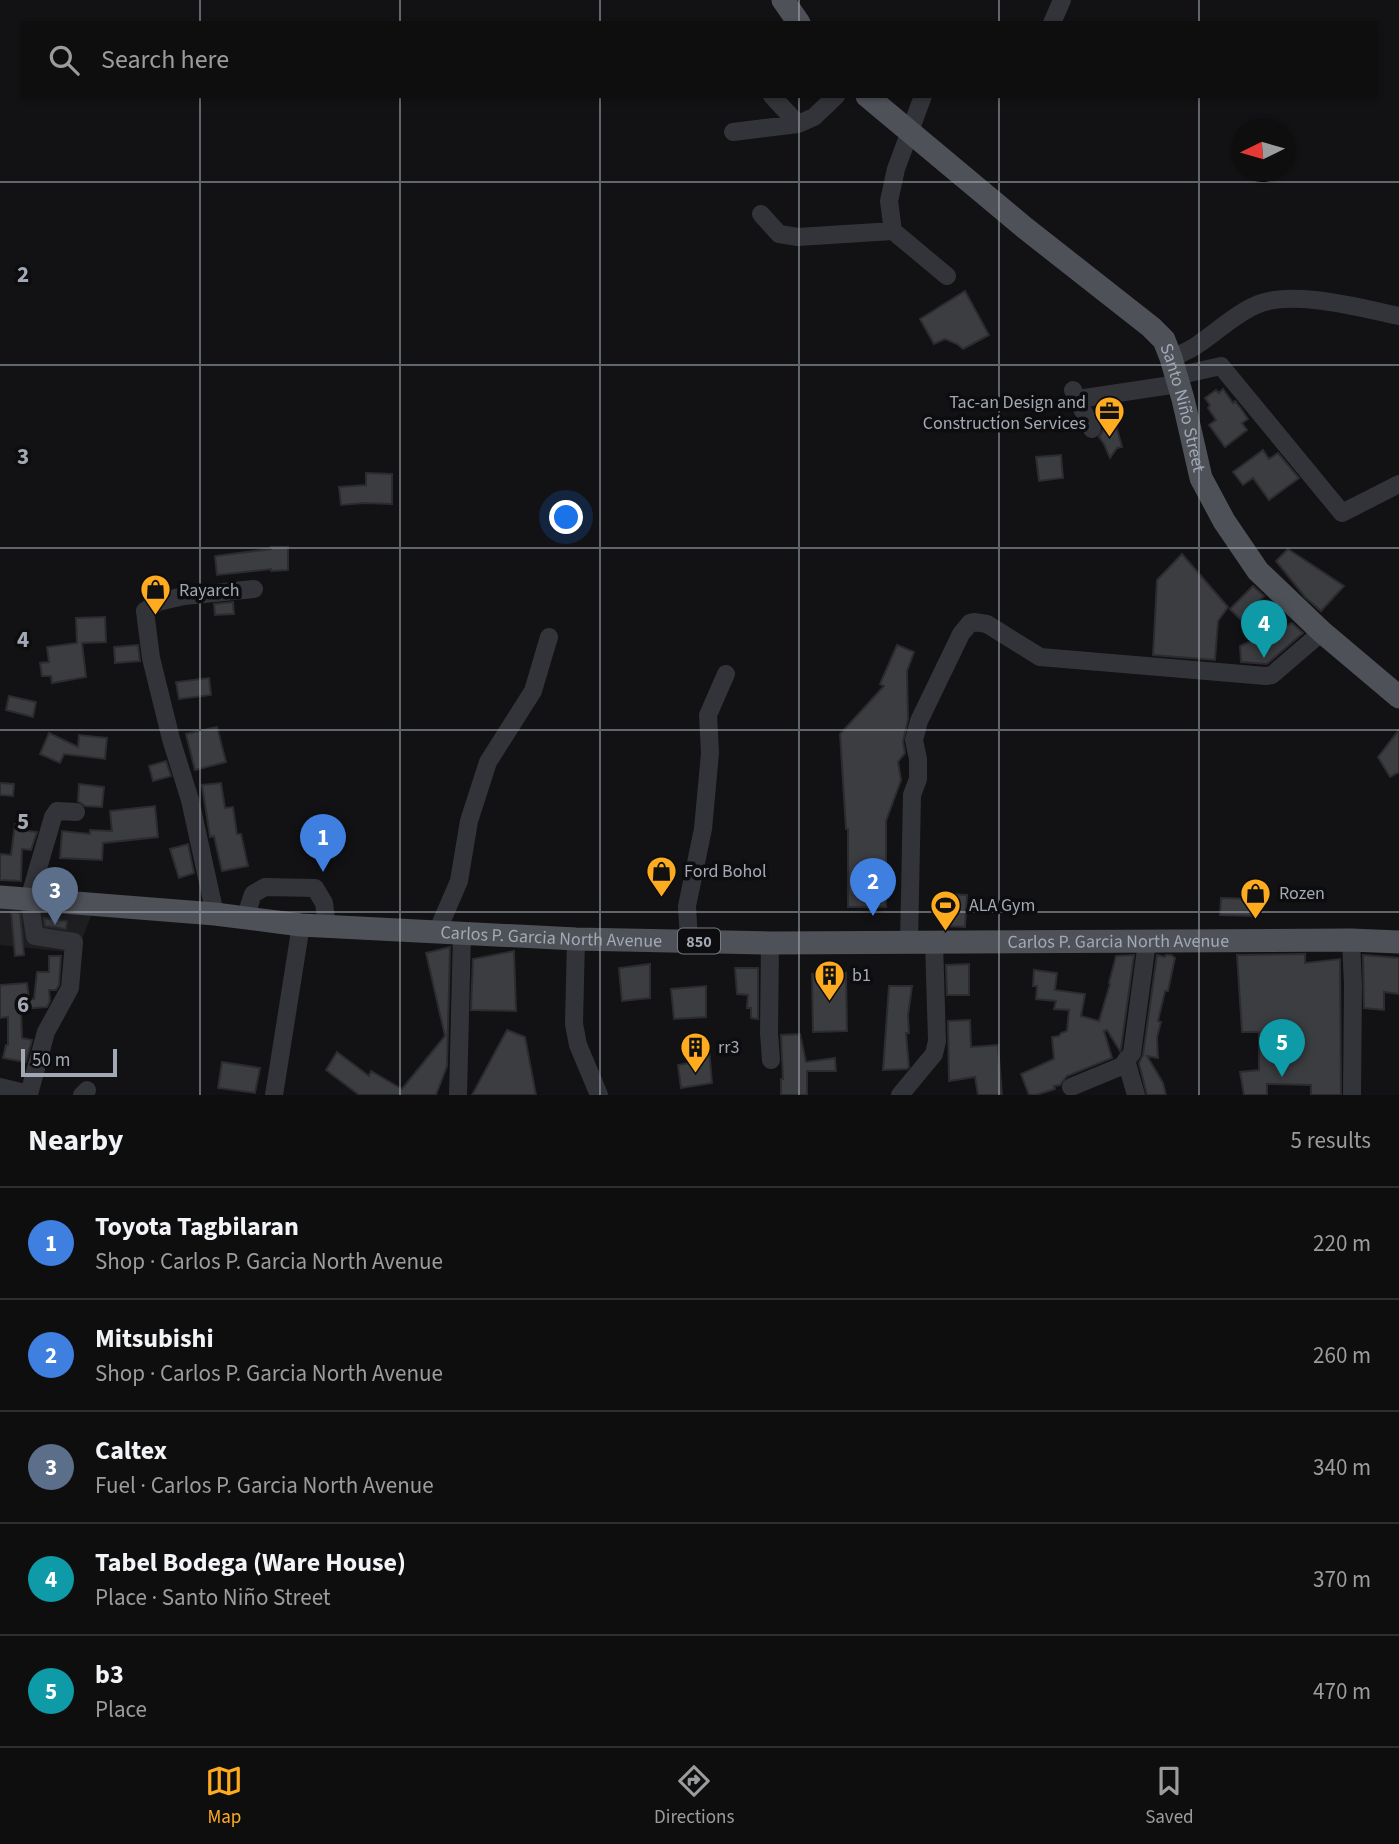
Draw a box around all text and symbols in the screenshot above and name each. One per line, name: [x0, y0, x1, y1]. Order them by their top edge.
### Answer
search box: [21, 21, 1378, 98]
icon: search: [45, 41, 83, 79]
text: Search here: [101, 41, 229, 78]
north arrow: [1231, 119, 1294, 182]
text: 2: [17, 258, 29, 291]
street label: Santo Niño Street: [1153, 340, 1211, 475]
place label: Tac-an Design and Construction Services: [923, 390, 1086, 436]
office icon: Tac-an Design and Construction Services: [1092, 395, 1126, 439]
text: 3: [17, 440, 29, 473]
your location: [549, 500, 583, 534]
shop icon: Rayarch: [139, 573, 173, 617]
place label: Rayarch: [179, 578, 239, 603]
pin: 4: [1241, 600, 1287, 658]
text: 4: [17, 623, 29, 656]
text: 5: [17, 805, 29, 838]
pin: 1: [300, 814, 346, 872]
shop icon: Ford Bohol: [644, 854, 678, 898]
pin: 2: [850, 858, 896, 916]
place label: Ford Bohol: [684, 859, 767, 884]
pin: 3: [32, 867, 78, 925]
shop icon: Rozen: [1239, 876, 1273, 920]
place label: Rozen: [1279, 881, 1325, 906]
sports icon: ALA Gym: [929, 888, 963, 932]
place label: ALA Gym: [969, 893, 1035, 918]
street label: Carlos P. Garcia North Avenue: [440, 920, 662, 954]
road number: 850: [678, 928, 720, 953]
street label: Carlos P. Garcia North Avenue: [1007, 929, 1229, 955]
building icon: b1: [812, 958, 846, 1002]
place label: b1: [852, 963, 871, 988]
text: 6: [17, 988, 29, 1021]
pin: 5: [1259, 1019, 1305, 1077]
building icon: rr3: [678, 1030, 712, 1074]
place label: rr3: [718, 1035, 739, 1060]
scale bar: [21, 1046, 117, 1078]
text: 50 m: [32, 1047, 70, 1074]
text: Nearby: [28, 1119, 123, 1162]
text: 5 results: [1291, 1124, 1371, 1157]
text: Toyota Tagbilaran: [95, 1208, 299, 1245]
text: 1: [45, 1227, 57, 1260]
text: 220 m: [1313, 1227, 1371, 1260]
text: Shop · Carlos P. Garcia North Avenue: [95, 1245, 443, 1278]
text: Mitsubishi: [95, 1320, 214, 1357]
text: 2: [45, 1339, 57, 1372]
text: 260 m: [1313, 1339, 1371, 1372]
text: Shop · Carlos P. Garcia North Avenue: [95, 1357, 443, 1390]
text: Caltex: [95, 1432, 167, 1469]
text: 3: [45, 1451, 57, 1484]
text: 340 m: [1313, 1451, 1371, 1484]
text: Fuel · Carlos P. Garcia North Avenue: [95, 1469, 434, 1502]
text: Tabel Bodega (Ware House): [95, 1544, 406, 1581]
text: 4: [45, 1563, 57, 1596]
text: 370 m: [1313, 1563, 1371, 1596]
text: Place · Santo Niño Street: [95, 1581, 331, 1614]
text: b3: [95, 1656, 124, 1693]
text: 5: [45, 1675, 57, 1708]
text: 470 m: [1313, 1675, 1371, 1708]
text: Place: [95, 1693, 147, 1726]
tab: Map: [205, 1762, 243, 1831]
tab: Directions: [654, 1762, 734, 1831]
tab: Saved: [1145, 1762, 1194, 1831]

